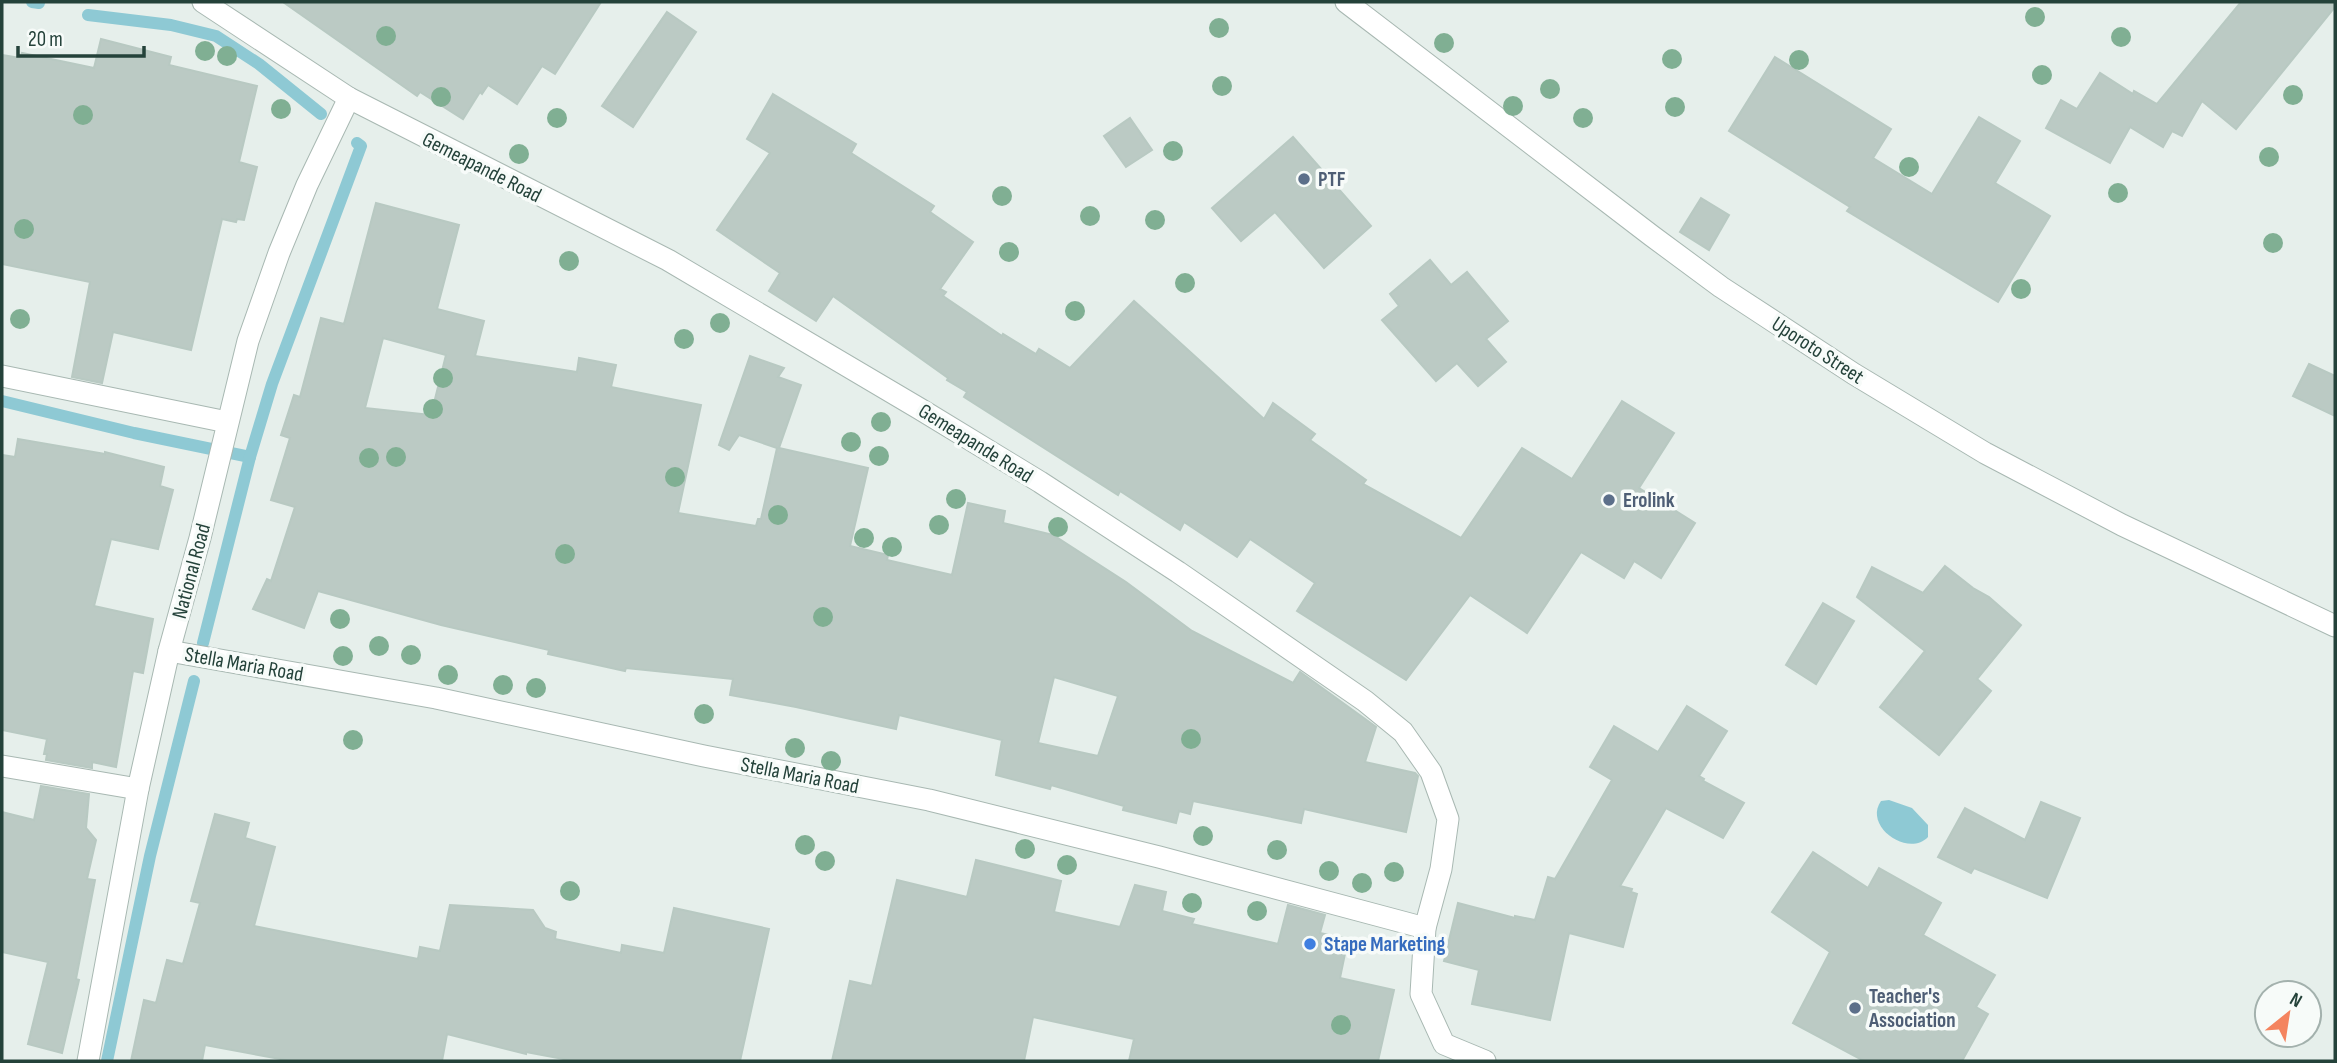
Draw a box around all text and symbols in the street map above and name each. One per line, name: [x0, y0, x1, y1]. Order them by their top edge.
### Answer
scale bar: [18, 14, 144, 58]
text: 20 m: [28, 27, 63, 52]
street label: Gemeapande Road: [418, 127, 545, 208]
place label: PTF: [1318, 167, 1346, 192]
marker: PTF: [1296, 171, 1312, 187]
street label: Uporoto Street: [1767, 311, 1868, 389]
street label: Gemeapande Road: [914, 398, 1038, 489]
place label: Erolink: [1623, 488, 1675, 513]
marker: Erolink: [1601, 492, 1617, 508]
street label: National Road: [167, 521, 216, 621]
street label: Stella Maria Road: [183, 642, 305, 687]
street label: Stella Maria Road: [739, 752, 861, 799]
place label: Stape Marketing: [1324, 932, 1446, 957]
marker: Stape Marketing: [1302, 936, 1318, 952]
north arrow: [2253, 979, 2323, 1049]
place label: Teacher's Association: [1868, 984, 1956, 1033]
text: N: [2286, 988, 2306, 1013]
marker: Teacher's Association: [1847, 1000, 1863, 1016]

